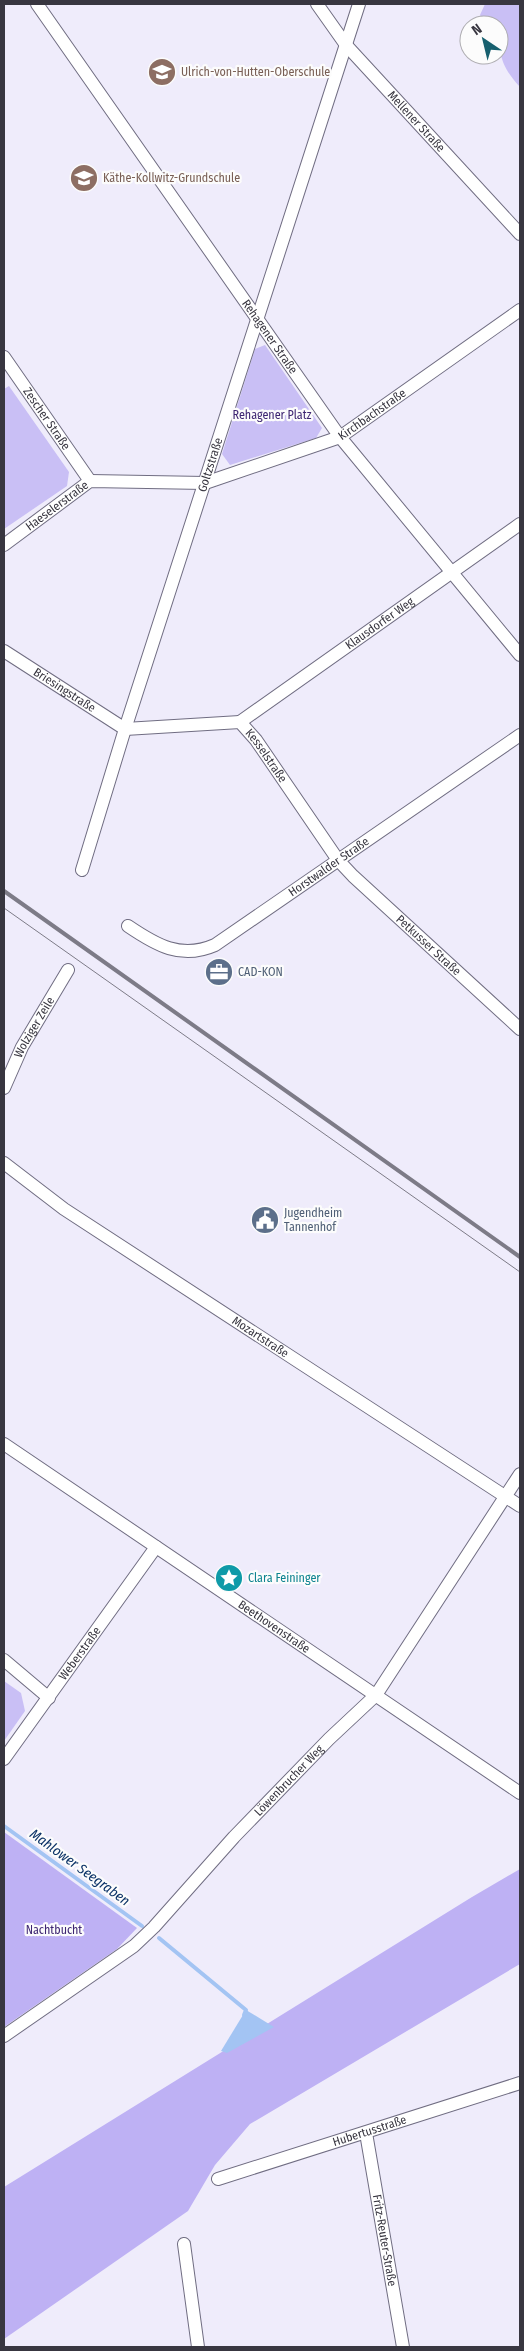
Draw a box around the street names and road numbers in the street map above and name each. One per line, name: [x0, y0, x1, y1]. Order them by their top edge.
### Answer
street label: Mellener Straße: [385, 88, 448, 155]
street label: Rehagener Straße: [239, 297, 301, 376]
street label: Zescher Straße: [20, 385, 73, 453]
street label: Kirchbachstraße: [335, 386, 409, 443]
street label: Goltzstraße: [195, 436, 226, 494]
street label: Haeselerstraße: [23, 478, 91, 533]
street label: Klausdorfer Weg: [343, 594, 417, 652]
street label: Briesingstraße: [31, 665, 98, 715]
street label: Kesselstraße: [242, 726, 290, 785]
street label: Horstwalder Straße: [286, 834, 372, 899]
street label: Petkusser Straße: [393, 912, 464, 978]
street label: Wolziger Zeile: [11, 994, 57, 1060]
street label: Mozartstraße: [230, 1313, 291, 1360]
street label: Beethovenstraße: [235, 1597, 313, 1656]
street label: Weberstraße: [56, 1624, 104, 1683]
street label: Löwenbrucher Weg: [251, 1742, 327, 1819]
street label: Hubertusstraße: [331, 2113, 408, 2149]
street label: Fritz-Reuter-Straße: [370, 2193, 399, 2287]

